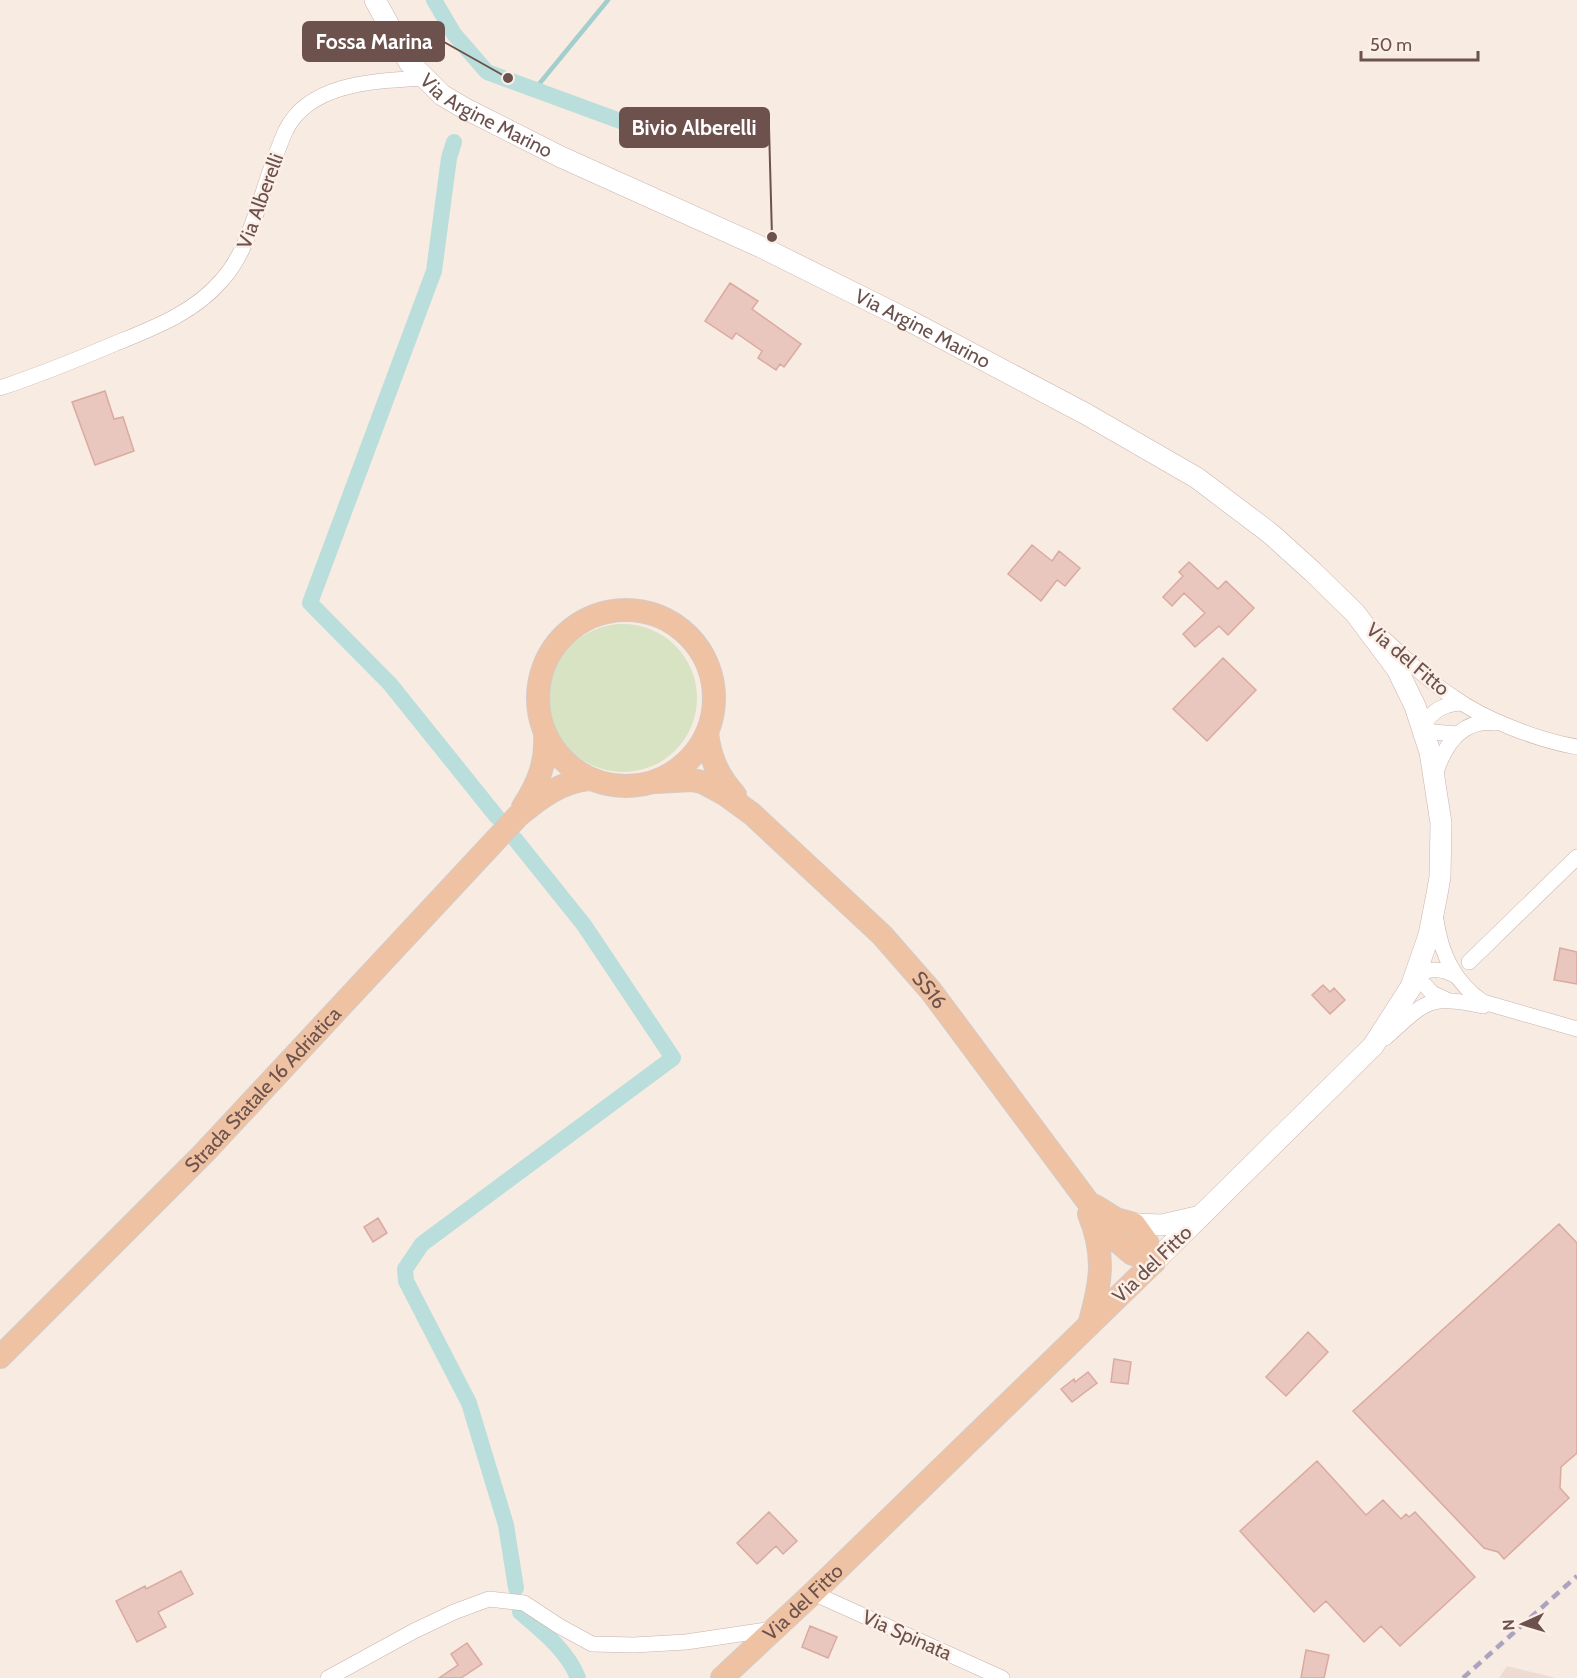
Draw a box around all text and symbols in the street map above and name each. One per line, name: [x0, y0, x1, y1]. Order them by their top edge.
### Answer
callout: Fossa Marina: [303, 22, 444, 61]
scale bar: [1361, 24, 1478, 62]
text: Fossa Marina: [315, 29, 433, 54]
text: 50 m: [1370, 34, 1412, 56]
street label: Via Argine Marino: [415, 68, 557, 163]
callout: Bivio Alberelli: [620, 108, 769, 147]
text: Bivio Alberelli: [631, 115, 757, 140]
street label: Via Alberelli: [232, 150, 288, 252]
street label: Via Argine Marino: [851, 284, 994, 373]
street label: Via del Fitto: [1362, 617, 1454, 701]
street label: SS16: [907, 966, 952, 1013]
street label: Strada Statale 16 Adriatica: [180, 1002, 346, 1177]
street label: Via del Fitto: [1107, 1220, 1197, 1308]
street label: Via del Fitto: [758, 1559, 848, 1645]
north arrow: [1493, 1594, 1553, 1654]
street label: Via Spinata: [859, 1605, 956, 1666]
text: N: [1499, 1619, 1518, 1631]

